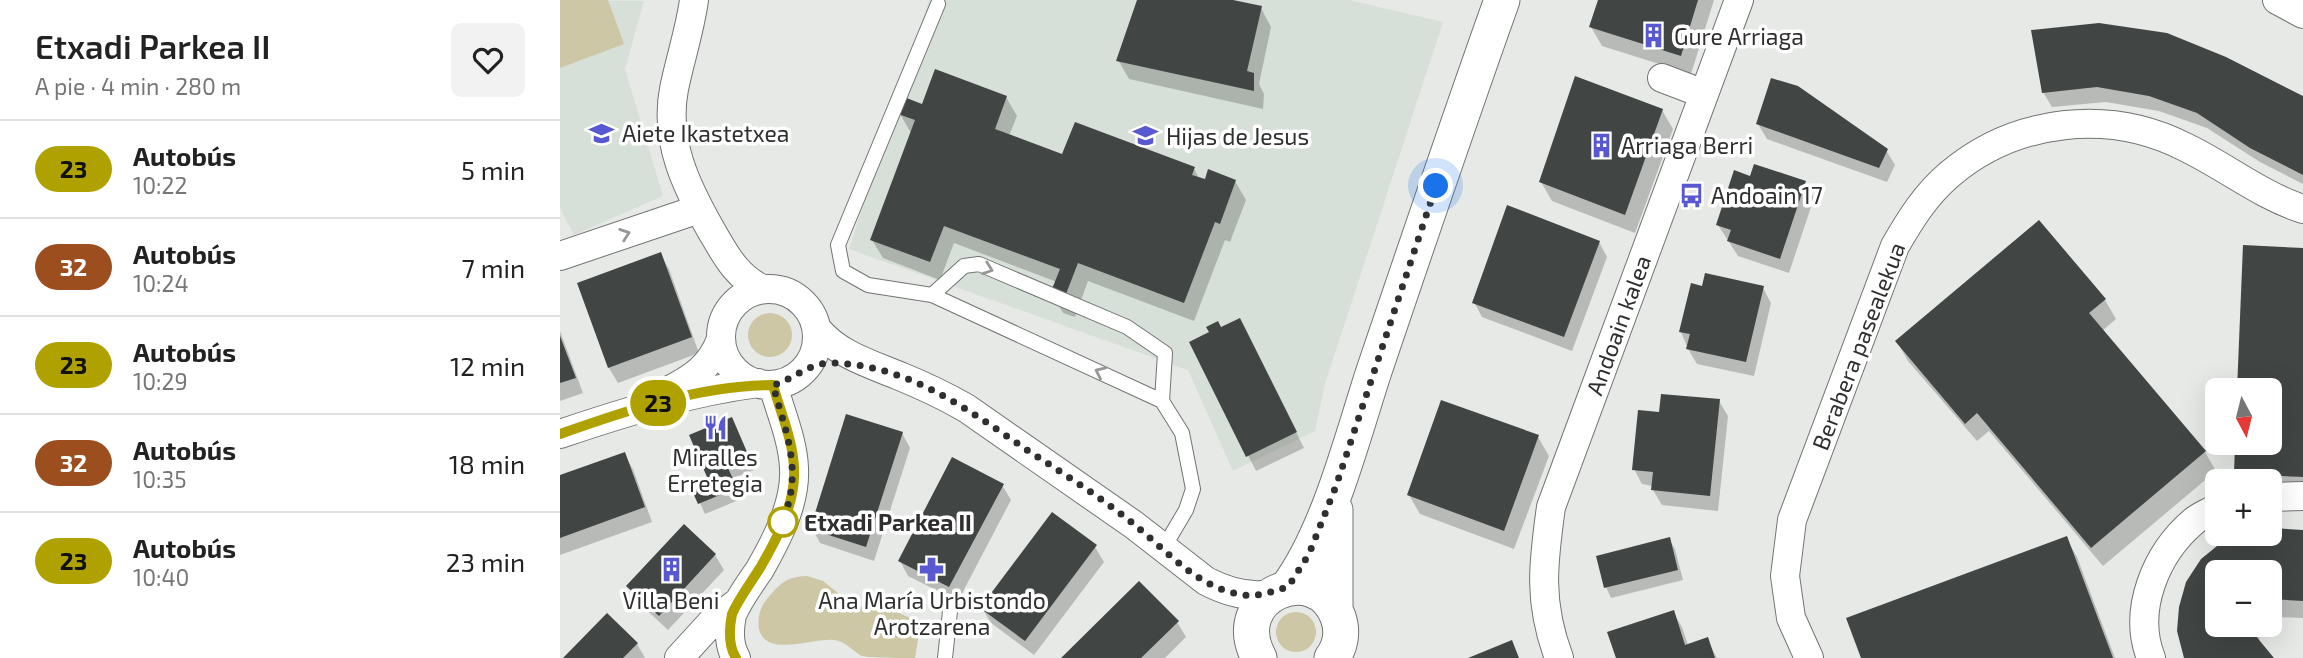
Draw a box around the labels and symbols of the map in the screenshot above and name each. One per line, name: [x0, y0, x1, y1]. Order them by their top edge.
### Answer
building icon: Gure Arriaga: [1640, 22, 1668, 50]
place label: Gure Arriaga: [1674, 22, 1804, 50]
school or university icon: Aiete Ikastetxea: [588, 119, 616, 147]
place label: Aiete Ikastetxea: [622, 119, 789, 147]
school or university icon: Hijas de Jesus: [1132, 122, 1160, 150]
place label: Hijas de Jesus: [1166, 122, 1309, 150]
building icon: Arriaga Berri: [1587, 131, 1615, 159]
place label: Arriaga Berri: [1621, 131, 1753, 159]
your location: [1418, 168, 1453, 203]
bus stop icon: Andoain 17: [1677, 181, 1705, 209]
place label: Andoain 17: [1711, 181, 1823, 209]
one-way arrow: [618, 228, 630, 242]
street label: Berabera pasealekua: [1805, 238, 1911, 454]
street label: Andoain kalea: [1580, 251, 1656, 399]
one-way arrow: [982, 261, 994, 275]
one-way arrow: [1095, 366, 1107, 380]
north arrow: [2205, 378, 2282, 455]
line badge: 23: [626, 380, 690, 426]
restaurant icon: Miralles Erretegia: [701, 413, 729, 441]
place label: Miralles Erretegia: [667, 443, 763, 497]
marker: Etxadi Parkea II: [768, 507, 798, 537]
place label: Etxadi Parkea II: [804, 508, 972, 536]
building icon: Villa Beni: [657, 556, 685, 584]
pharmacy icon: Ana María Urbistondo Arotzarena: [918, 556, 946, 584]
place label: Villa Beni: [623, 586, 719, 614]
place label: Ana María Urbistondo Arotzarena: [818, 586, 1046, 640]

